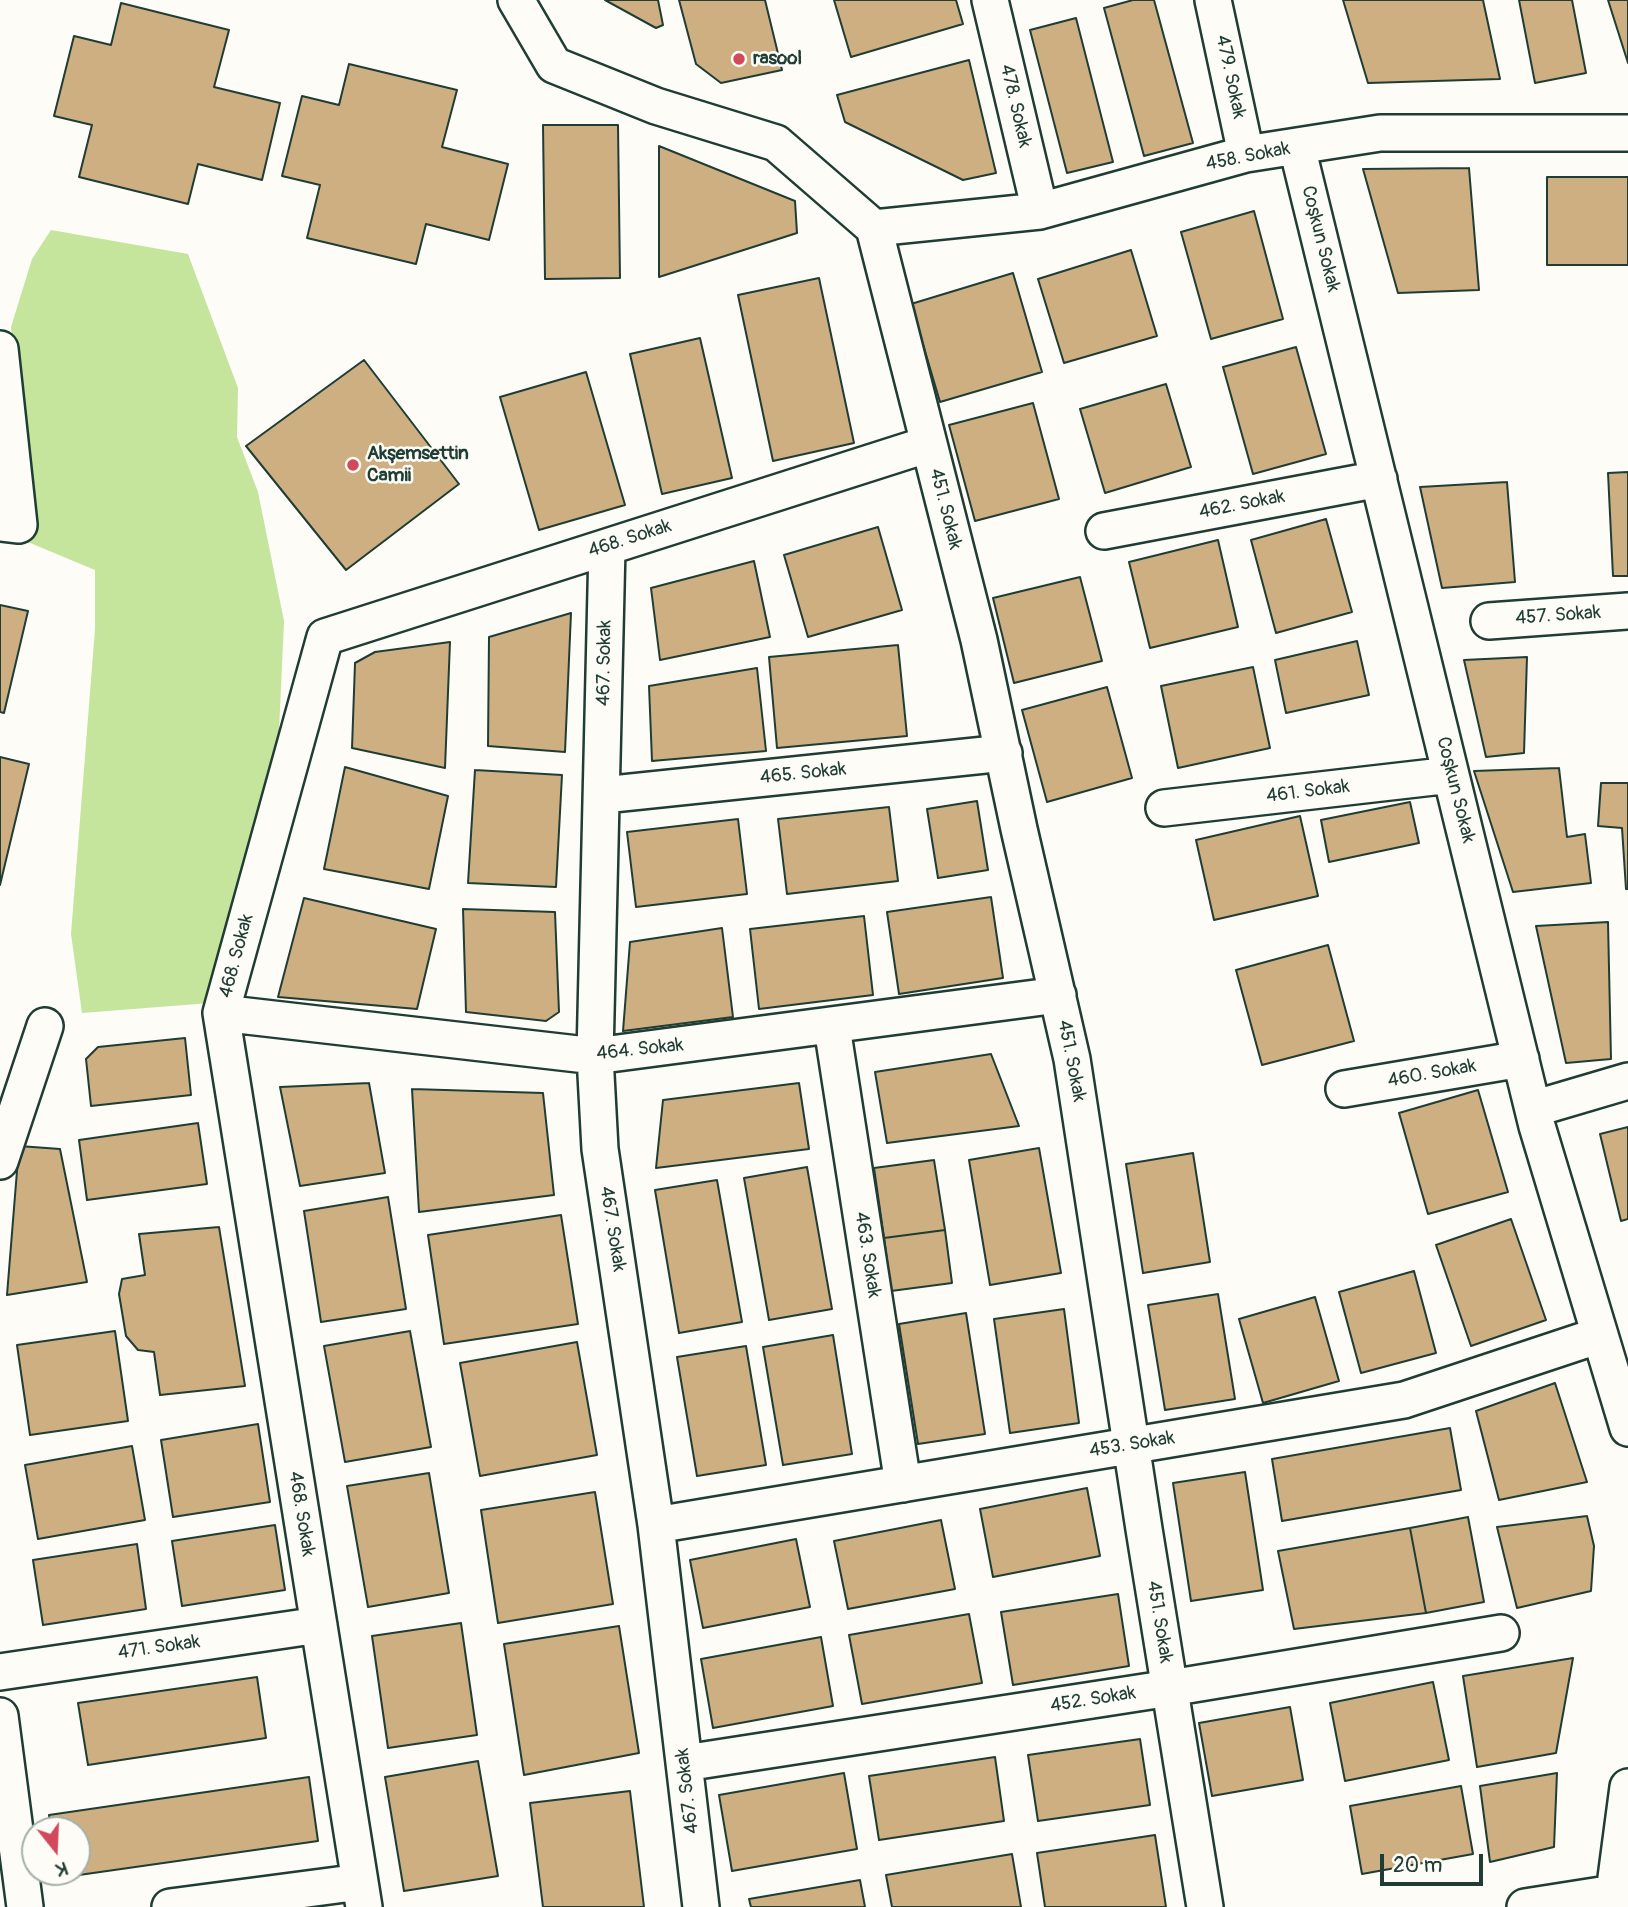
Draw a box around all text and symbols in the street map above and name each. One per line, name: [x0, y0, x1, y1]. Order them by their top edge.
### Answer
street label: 479. Sokak: [1210, 33, 1250, 121]
place label: rasool: [753, 48, 802, 70]
marker: rasool: [731, 51, 747, 67]
street label: 478. Sokak: [994, 62, 1036, 150]
street label: 458. Sokak: [1204, 138, 1292, 176]
street label: Coşkun Sokak: [1296, 183, 1344, 295]
place label: Akşemsettin Camii: [367, 443, 469, 487]
marker: Akşemsettin Camii: [345, 457, 361, 473]
street label: 451. Sokak: [924, 466, 966, 552]
street label: 462. Sokak: [1197, 486, 1287, 524]
street label: 468. Sokak: [586, 515, 674, 563]
street label: 457. Sokak: [1515, 602, 1601, 630]
street label: 467. Sokak: [593, 620, 617, 706]
street label: Coşkun Sokak: [1431, 734, 1479, 846]
street label: 465. Sokak: [759, 758, 847, 790]
street label: 461. Sokak: [1265, 776, 1351, 808]
street label: 468. Sokak: [215, 912, 259, 1000]
street label: 451. Sokak: [1052, 1018, 1090, 1104]
street label: 464. Sokak: [595, 1034, 685, 1066]
street label: 460. Sokak: [1386, 1055, 1478, 1093]
street label: 467. Sokak: [594, 1185, 630, 1273]
street label: 463. Sokak: [849, 1210, 885, 1300]
street label: 453. Sokak: [1088, 1427, 1176, 1463]
street label: 468. Sokak: [283, 1470, 319, 1558]
street label: 451. Sokak: [1141, 1579, 1177, 1665]
street label: 471. Sokak: [116, 1631, 202, 1665]
street label: 452. Sokak: [1049, 1682, 1137, 1718]
street label: 467. Sokak: [671, 1747, 705, 1835]
north arrow: [21, 1816, 91, 1886]
scale bar: [1383, 1840, 1486, 1884]
text: 20 m: [1393, 1852, 1442, 1879]
text: K: [53, 1856, 71, 1882]

